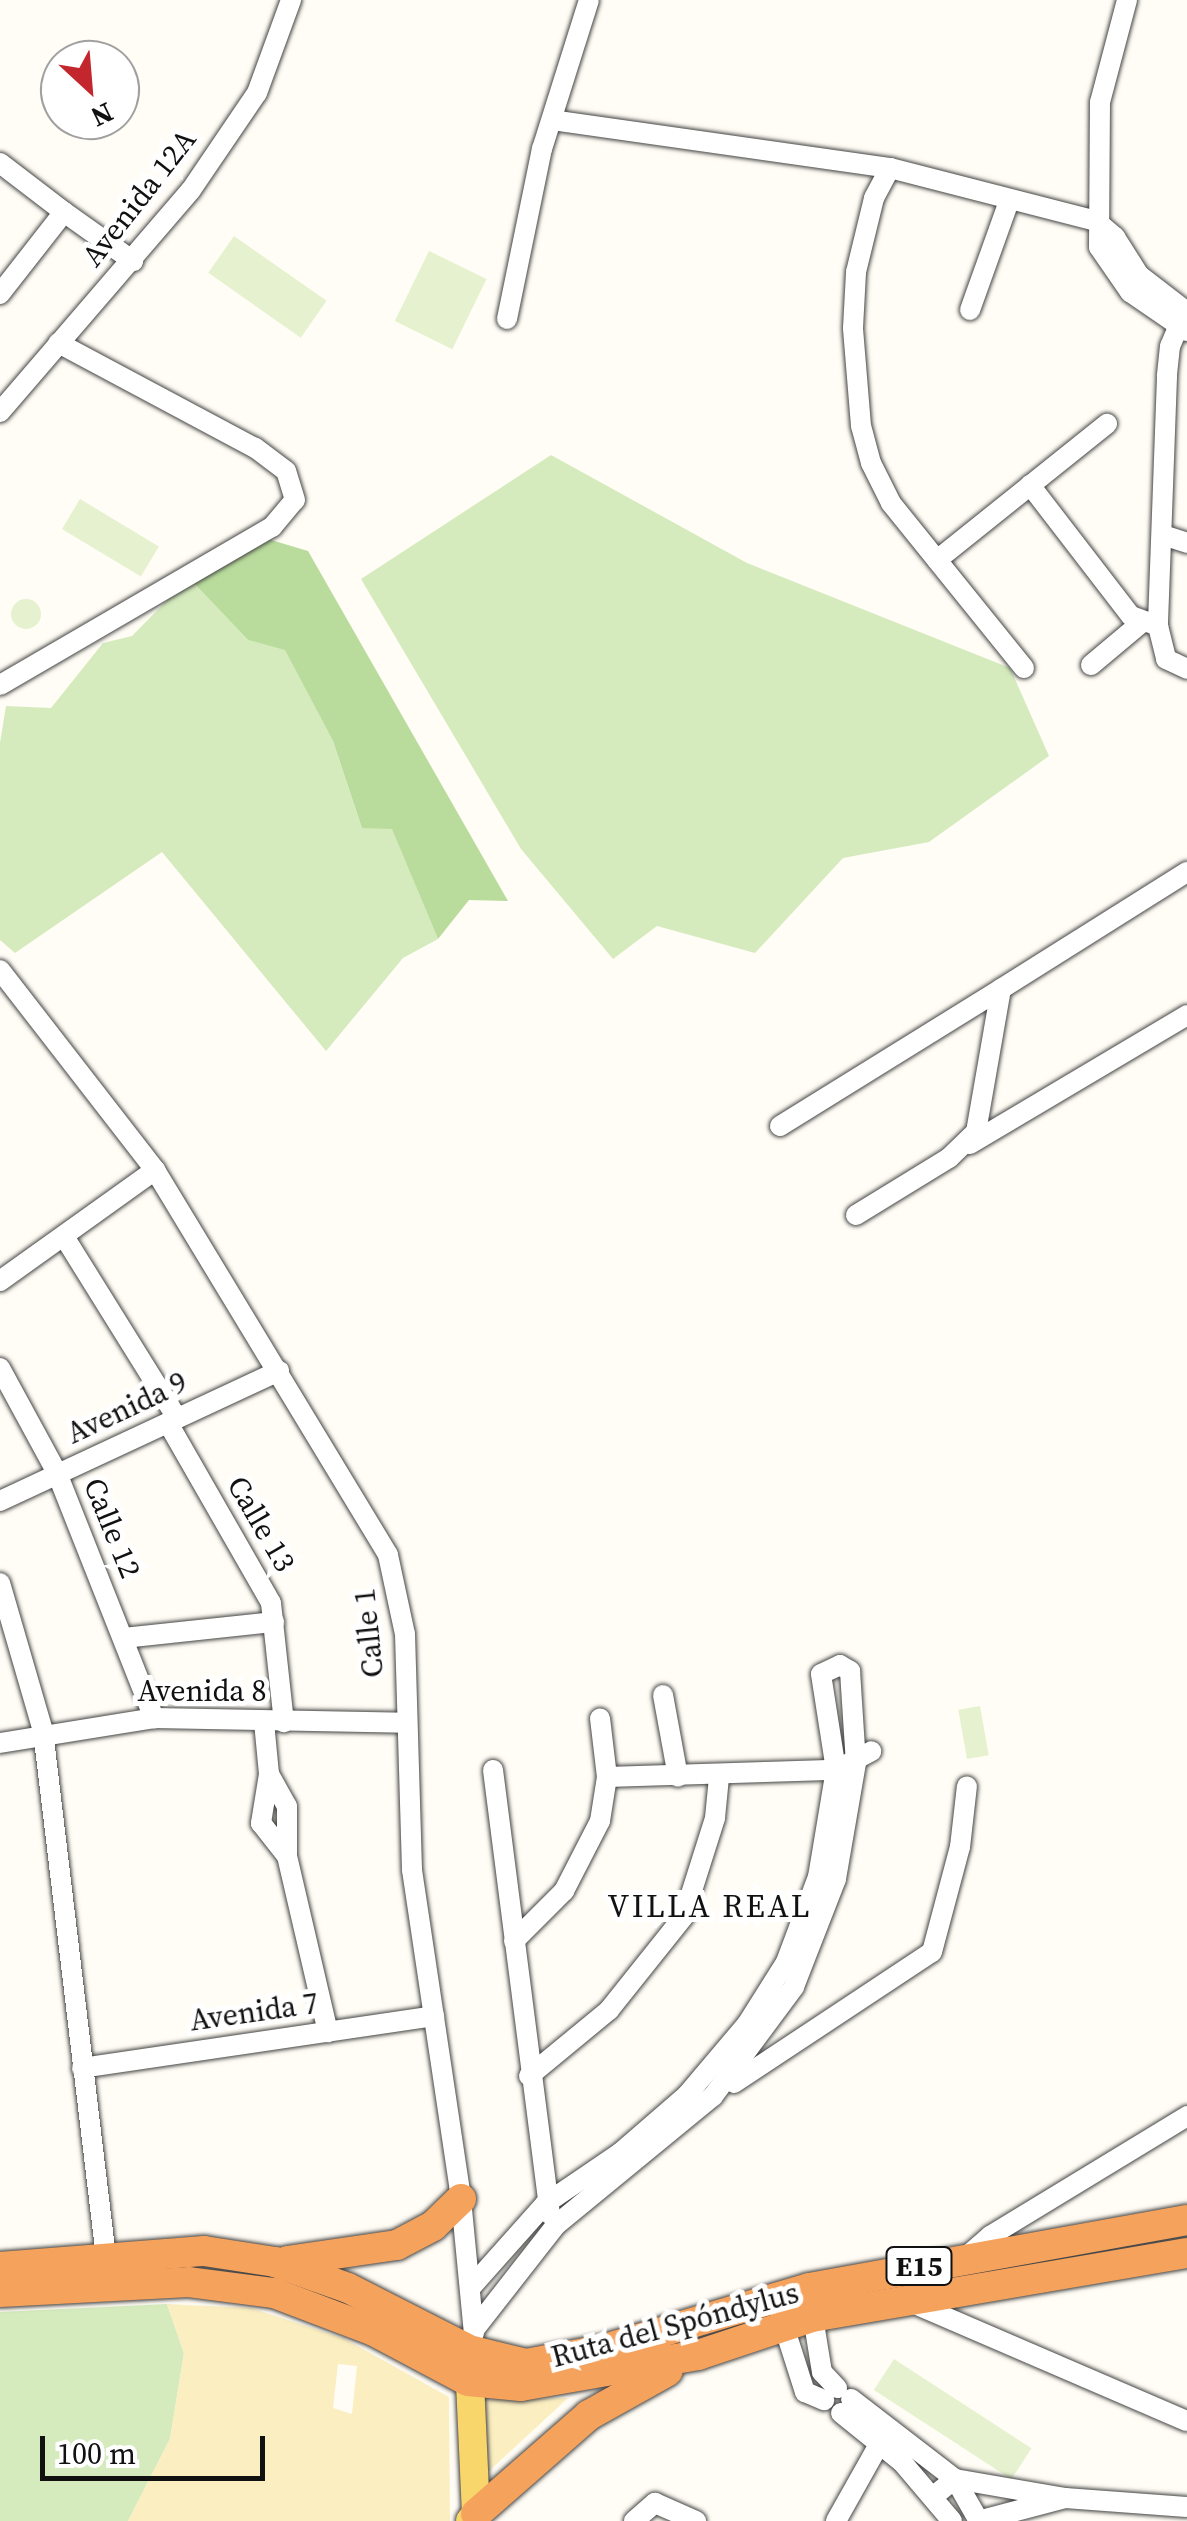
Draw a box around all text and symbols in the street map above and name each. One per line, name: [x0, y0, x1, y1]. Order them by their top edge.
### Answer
north arrow: [40, 40, 140, 140]
text: N: [85, 94, 120, 137]
street label: Avenida 12A: [74, 122, 204, 274]
street label: Avenida 9: [61, 1364, 193, 1452]
street label: Calle 13: [219, 1470, 303, 1578]
street label: Calle 12: [76, 1473, 148, 1583]
street label: Calle 1: [346, 1587, 392, 1679]
street label: Avenida 8: [137, 1673, 267, 1709]
district label: VILLA REAL: [608, 1887, 812, 1925]
street label: Avenida 7: [188, 1985, 320, 2039]
road number: E15: [884, 2243, 954, 2289]
street label: Ruta del Spóndylus: [547, 2275, 803, 2375]
scale bar: [45, 2416, 270, 2478]
text: 100 m: [57, 2433, 136, 2474]

